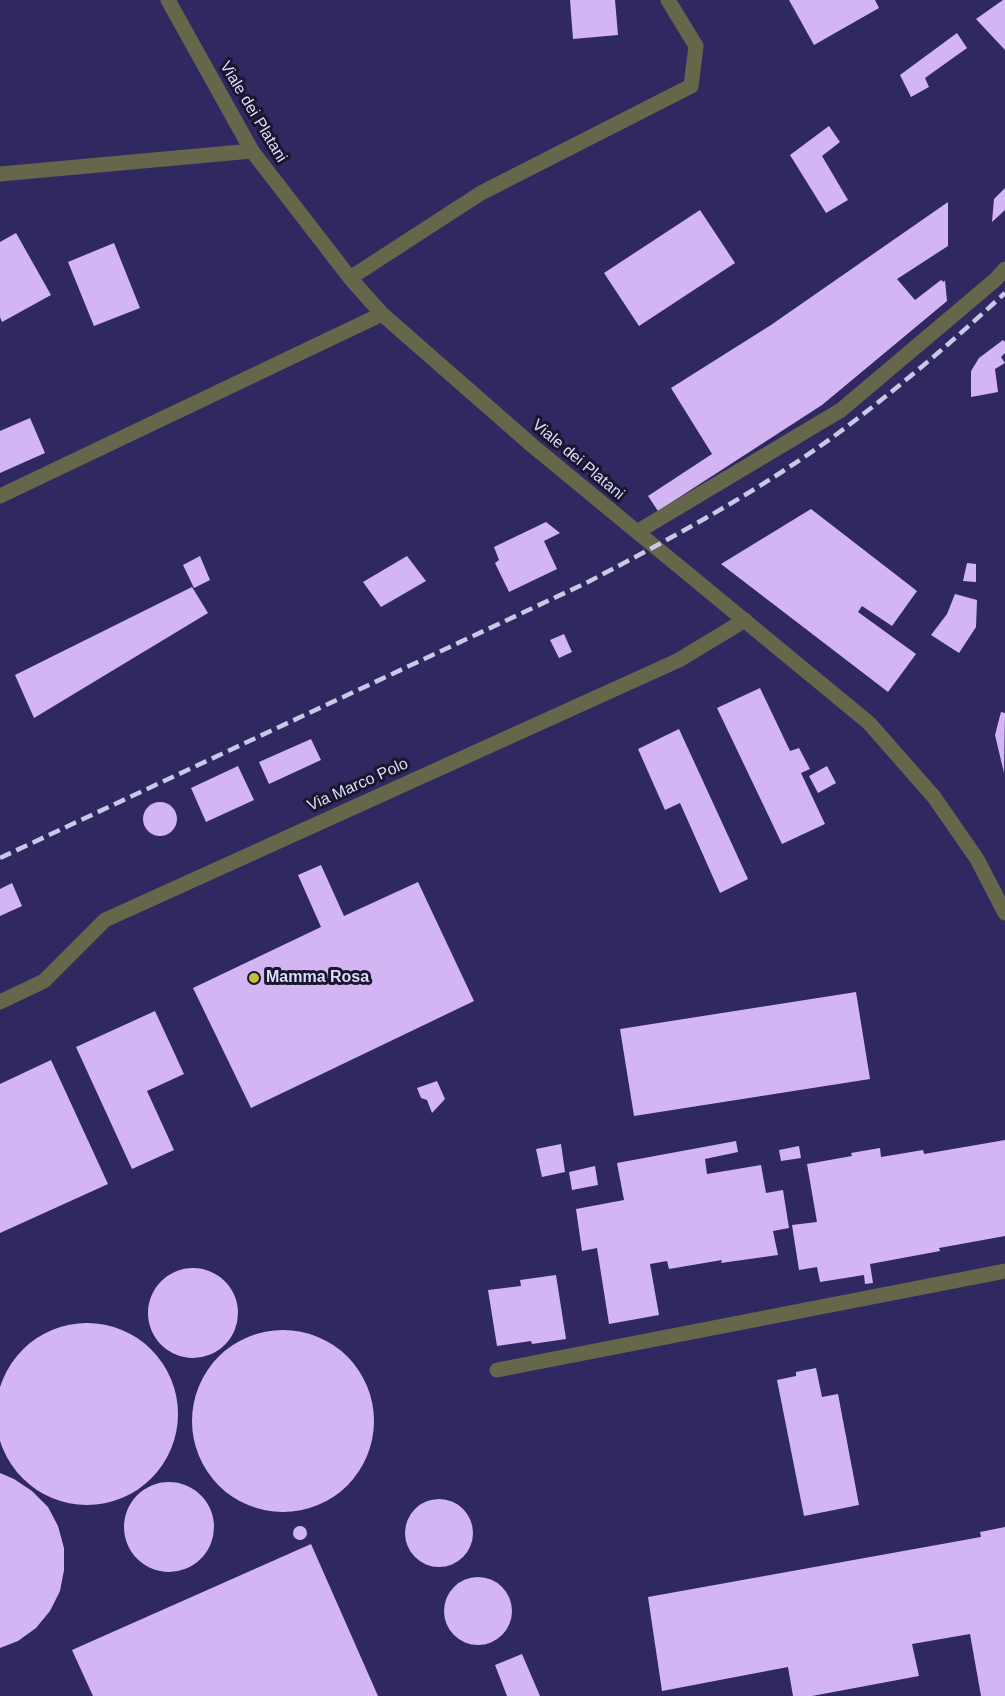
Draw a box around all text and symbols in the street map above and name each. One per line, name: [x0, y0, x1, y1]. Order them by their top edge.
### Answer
street label: Viale dei Platani: [215, 58, 291, 166]
street label: Viale dei Platani: [528, 416, 628, 504]
street label: Via Marco Polo: [305, 754, 411, 816]
place label: Mamma Rosa: [266, 968, 369, 988]
marker: Mamma Rosa: [247, 971, 261, 985]

